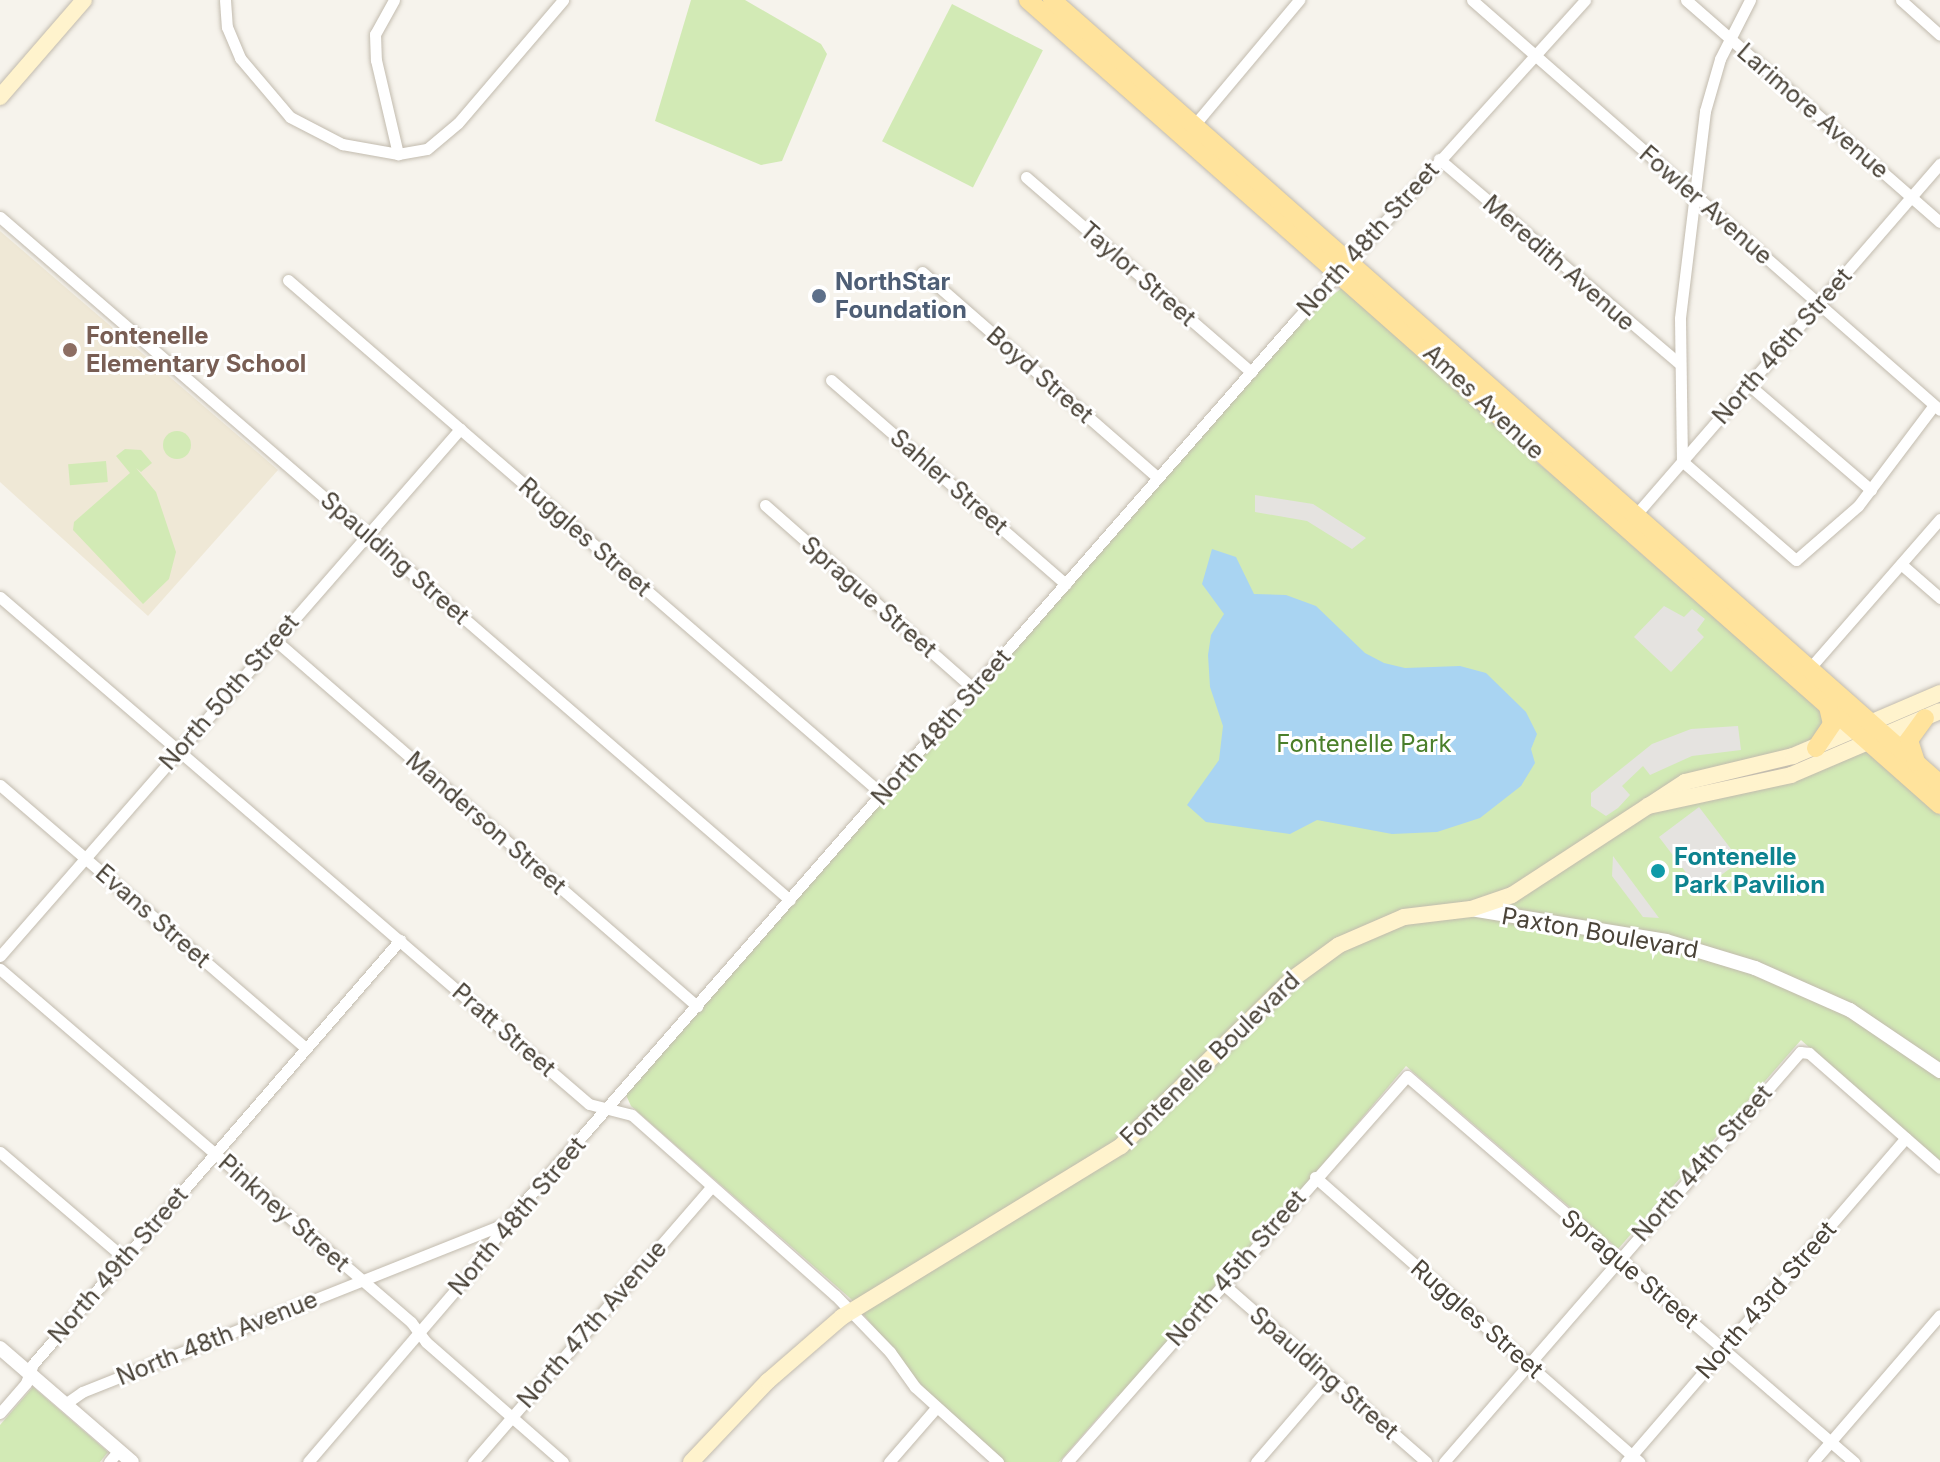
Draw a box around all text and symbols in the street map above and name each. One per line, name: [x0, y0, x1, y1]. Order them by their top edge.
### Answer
street label: Larimore Avenue: [1731, 37, 1895, 185]
street label: Fowler Avenue: [1634, 139, 1778, 271]
street label: North 48th Street: [1291, 156, 1445, 322]
street label: Meredith Avenue: [1477, 189, 1641, 337]
street label: Taylor Street: [1074, 216, 1202, 332]
street label: North 46th Street: [1706, 262, 1858, 430]
place label: NorthStar Foundation: [835, 268, 967, 324]
marker: NorthStar Foundation: [810, 287, 828, 305]
street label: Boyd Street: [981, 321, 1099, 429]
place label: Fontenelle Elementary School: [86, 322, 306, 378]
street label: Ames Avenue: [1417, 339, 1551, 465]
marker: Fontenelle Elementary School: [61, 341, 79, 359]
street label: Sahler Street: [884, 423, 1014, 541]
street label: Ruggles Street: [513, 472, 657, 602]
street label: Spaulding Street: [315, 486, 475, 630]
street label: Sprague Street: [795, 530, 943, 664]
street label: North 50th Street: [153, 608, 305, 776]
street label: North 48th Street: [865, 643, 1017, 811]
park label: Fontenelle Park: [1276, 730, 1452, 758]
street label: Manderson Street: [400, 746, 572, 900]
place label: Fontenelle Park Pavilion: [1674, 843, 1825, 899]
street label: Evans Street: [90, 858, 216, 974]
marker: Fontenelle Park Pavilion: [1649, 862, 1667, 880]
street label: Paxton Boulevard: [1499, 902, 1701, 964]
street label: Fontenelle Boulevard: [1114, 966, 1306, 1152]
street label: Pratt Street: [446, 977, 562, 1083]
street label: North 44th Street: [1626, 1079, 1778, 1247]
street label: North 48th Street: [442, 1131, 592, 1301]
street label: Pinkney Street: [213, 1148, 355, 1278]
street label: North 49th Street: [42, 1181, 194, 1349]
street label: North 45th Street: [1160, 1184, 1312, 1352]
street label: Sprague Street: [1556, 1203, 1704, 1335]
street label: North 43rd Street: [1690, 1216, 1842, 1384]
street label: North 47th Avenue: [511, 1234, 673, 1414]
street label: Ruggles Street: [1405, 1254, 1549, 1384]
street label: North 48th Avenue: [112, 1285, 322, 1391]
street label: Spaulding Street: [1244, 1301, 1404, 1445]

